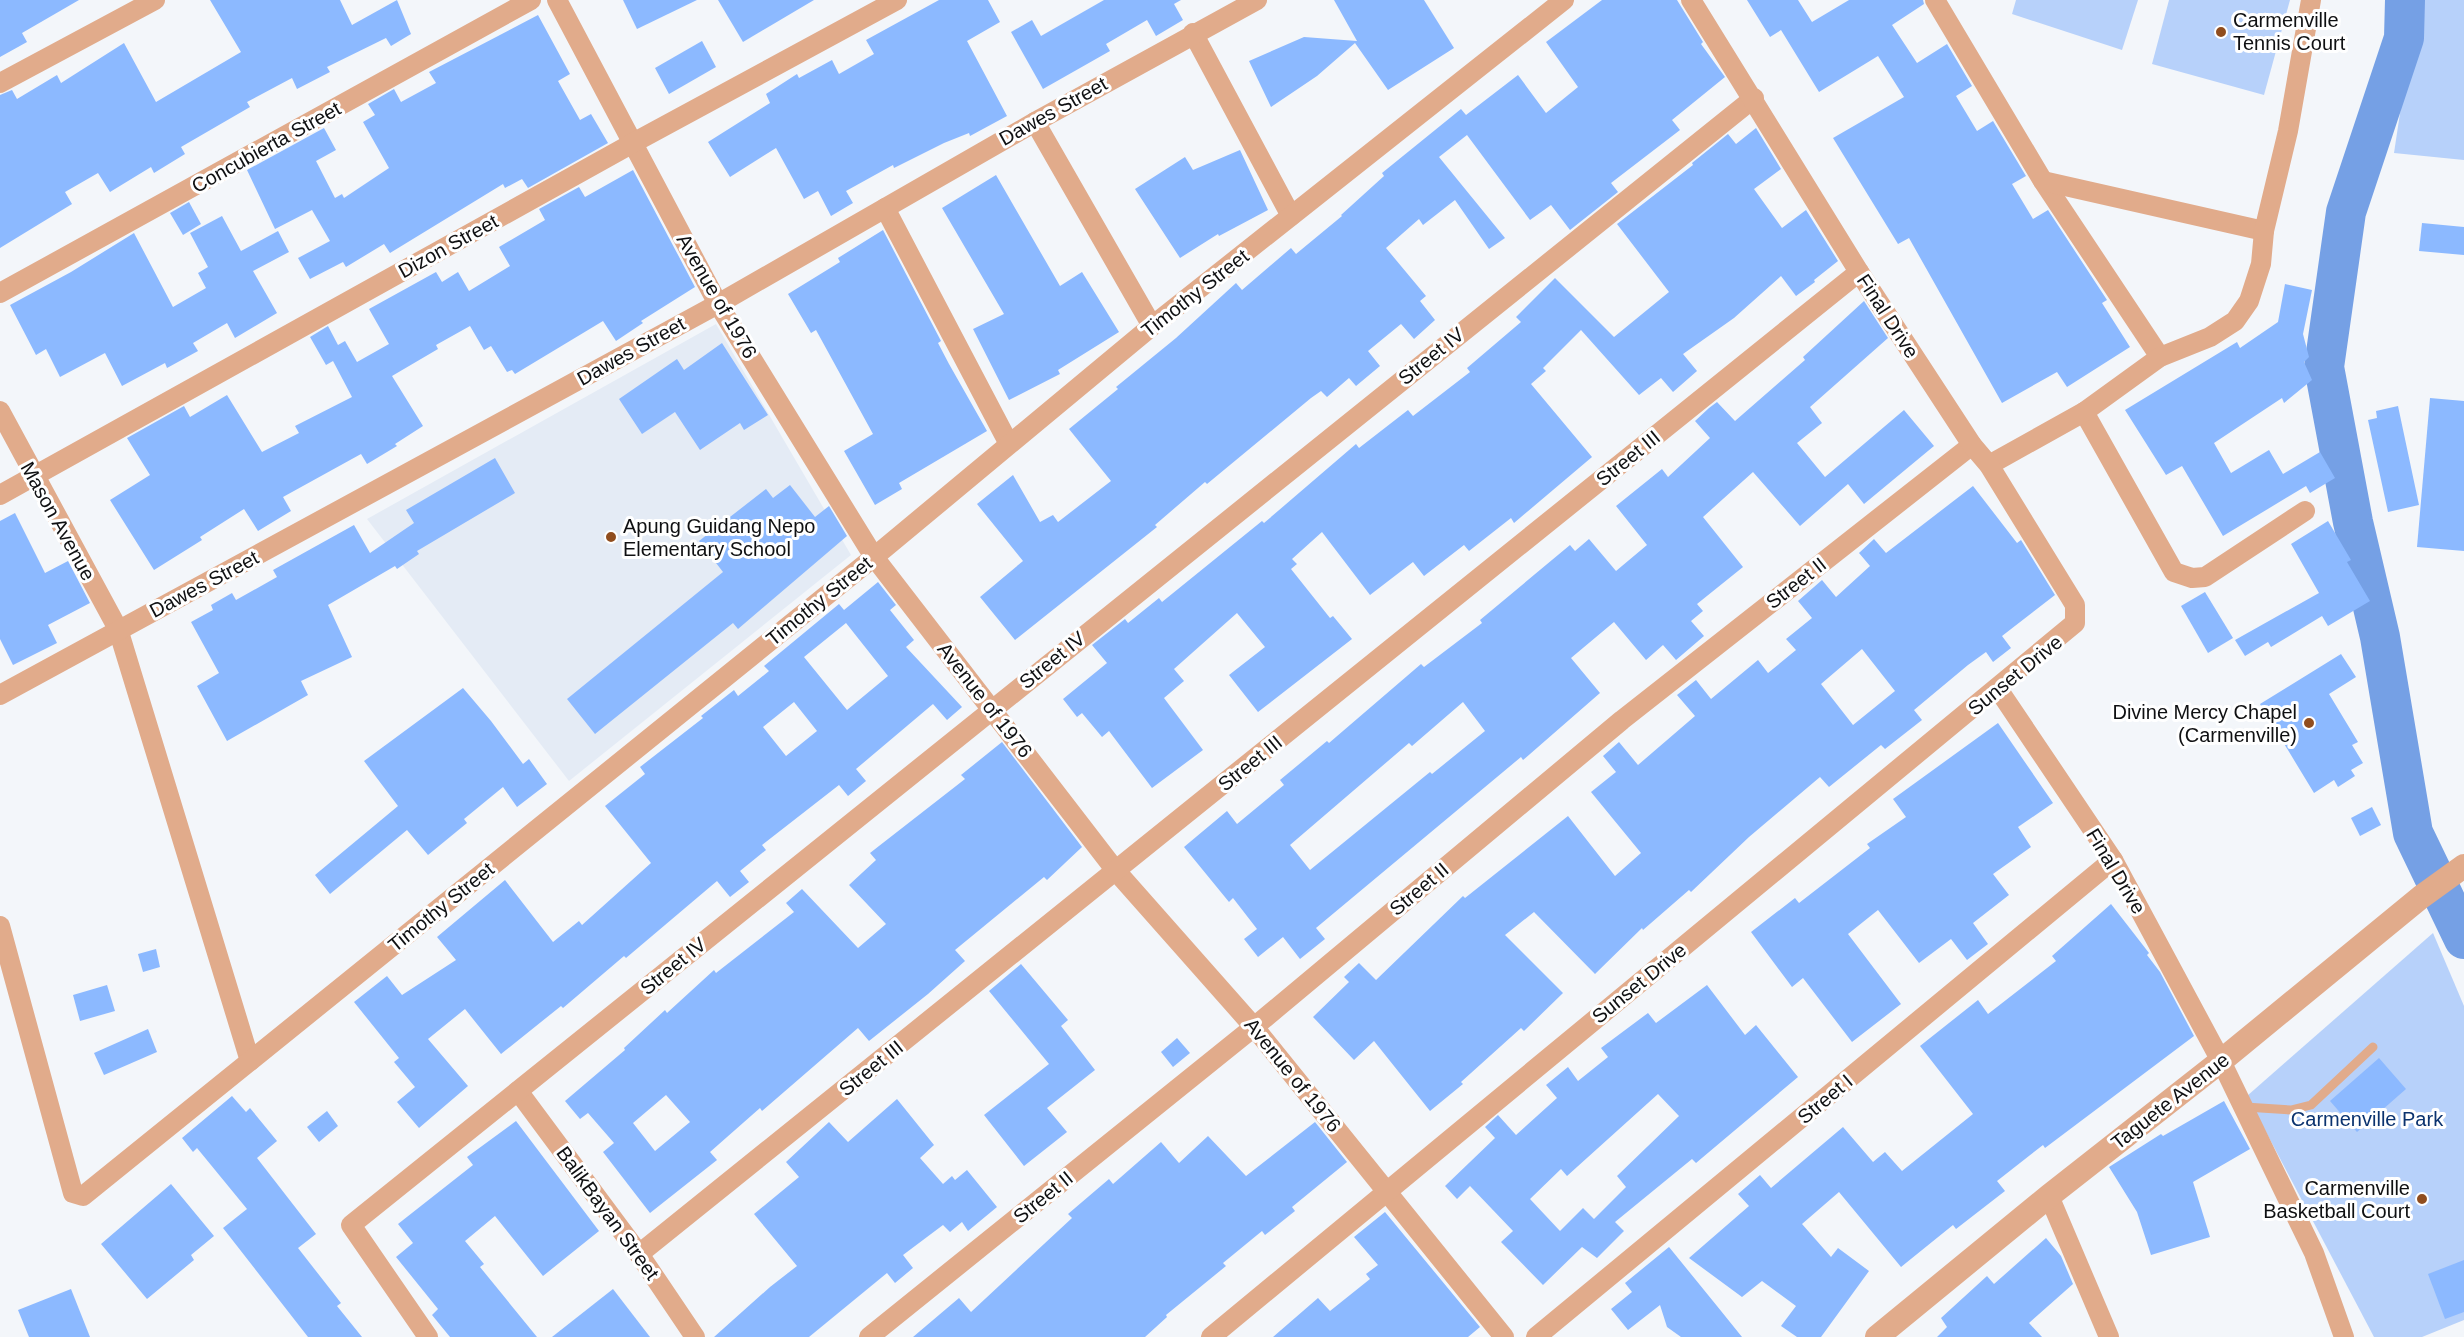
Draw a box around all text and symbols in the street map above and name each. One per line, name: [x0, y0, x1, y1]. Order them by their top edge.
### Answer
place label: Carmenville Tennis Court: [2233, 9, 2346, 54]
marker: Carmenville Tennis Court: [2214, 25, 2228, 39]
street label: Dawes Street: [995, 72, 1111, 150]
street label: Concubierta Street: [188, 97, 345, 197]
street label: Dizon Street: [395, 209, 502, 282]
street label: Avenue of 1976: [673, 230, 761, 362]
street label: Timothy Street: [1137, 244, 1253, 341]
street label: Final Drive: [1853, 270, 1923, 362]
street label: Dawes Street: [573, 312, 689, 390]
street label: Street IV: [1394, 323, 1469, 389]
street label: Street III: [1592, 426, 1664, 490]
street label: Mason Avenue: [16, 458, 100, 584]
place label: Apung Guidang Nepo Elementary School: [623, 515, 815, 560]
marker: Apung Guidang Nepo Elementary School: [604, 530, 618, 544]
street label: Dawes Street: [146, 546, 263, 622]
street label: Timothy Street: [762, 551, 877, 650]
street label: Street II: [1762, 553, 1830, 613]
street label: Street IV: [1015, 627, 1090, 693]
street label: Sunset Drive: [1964, 630, 2066, 720]
street label: Avenue of 1976: [933, 638, 1037, 762]
place label: Divine Mercy Chapel (Carmenville): [2112, 701, 2297, 746]
marker: Divine Mercy Chapel (Carmenville): [2302, 716, 2316, 730]
street label: Street III: [1214, 731, 1286, 795]
street label: Final Drive: [2082, 824, 2150, 918]
street label: Timothy Street: [384, 857, 499, 956]
street label: Street II: [1385, 858, 1453, 920]
street label: Street IV: [636, 933, 711, 999]
street label: Sunset Drive: [1588, 938, 1690, 1028]
street label: Avenue of 1976: [1240, 1014, 1346, 1136]
street label: Street III: [835, 1036, 907, 1100]
street label: Taguete Avenue: [2107, 1048, 2233, 1154]
street label: Street I: [1793, 1070, 1857, 1128]
park label: Carmenville Park: [2291, 1108, 2444, 1130]
street label: BalikBayan Street: [552, 1142, 664, 1284]
street label: Street II: [1009, 1166, 1077, 1228]
place label: Carmenville Basketball Court: [2263, 1177, 2410, 1222]
marker: Carmenville Basketball Court: [2415, 1192, 2429, 1206]

